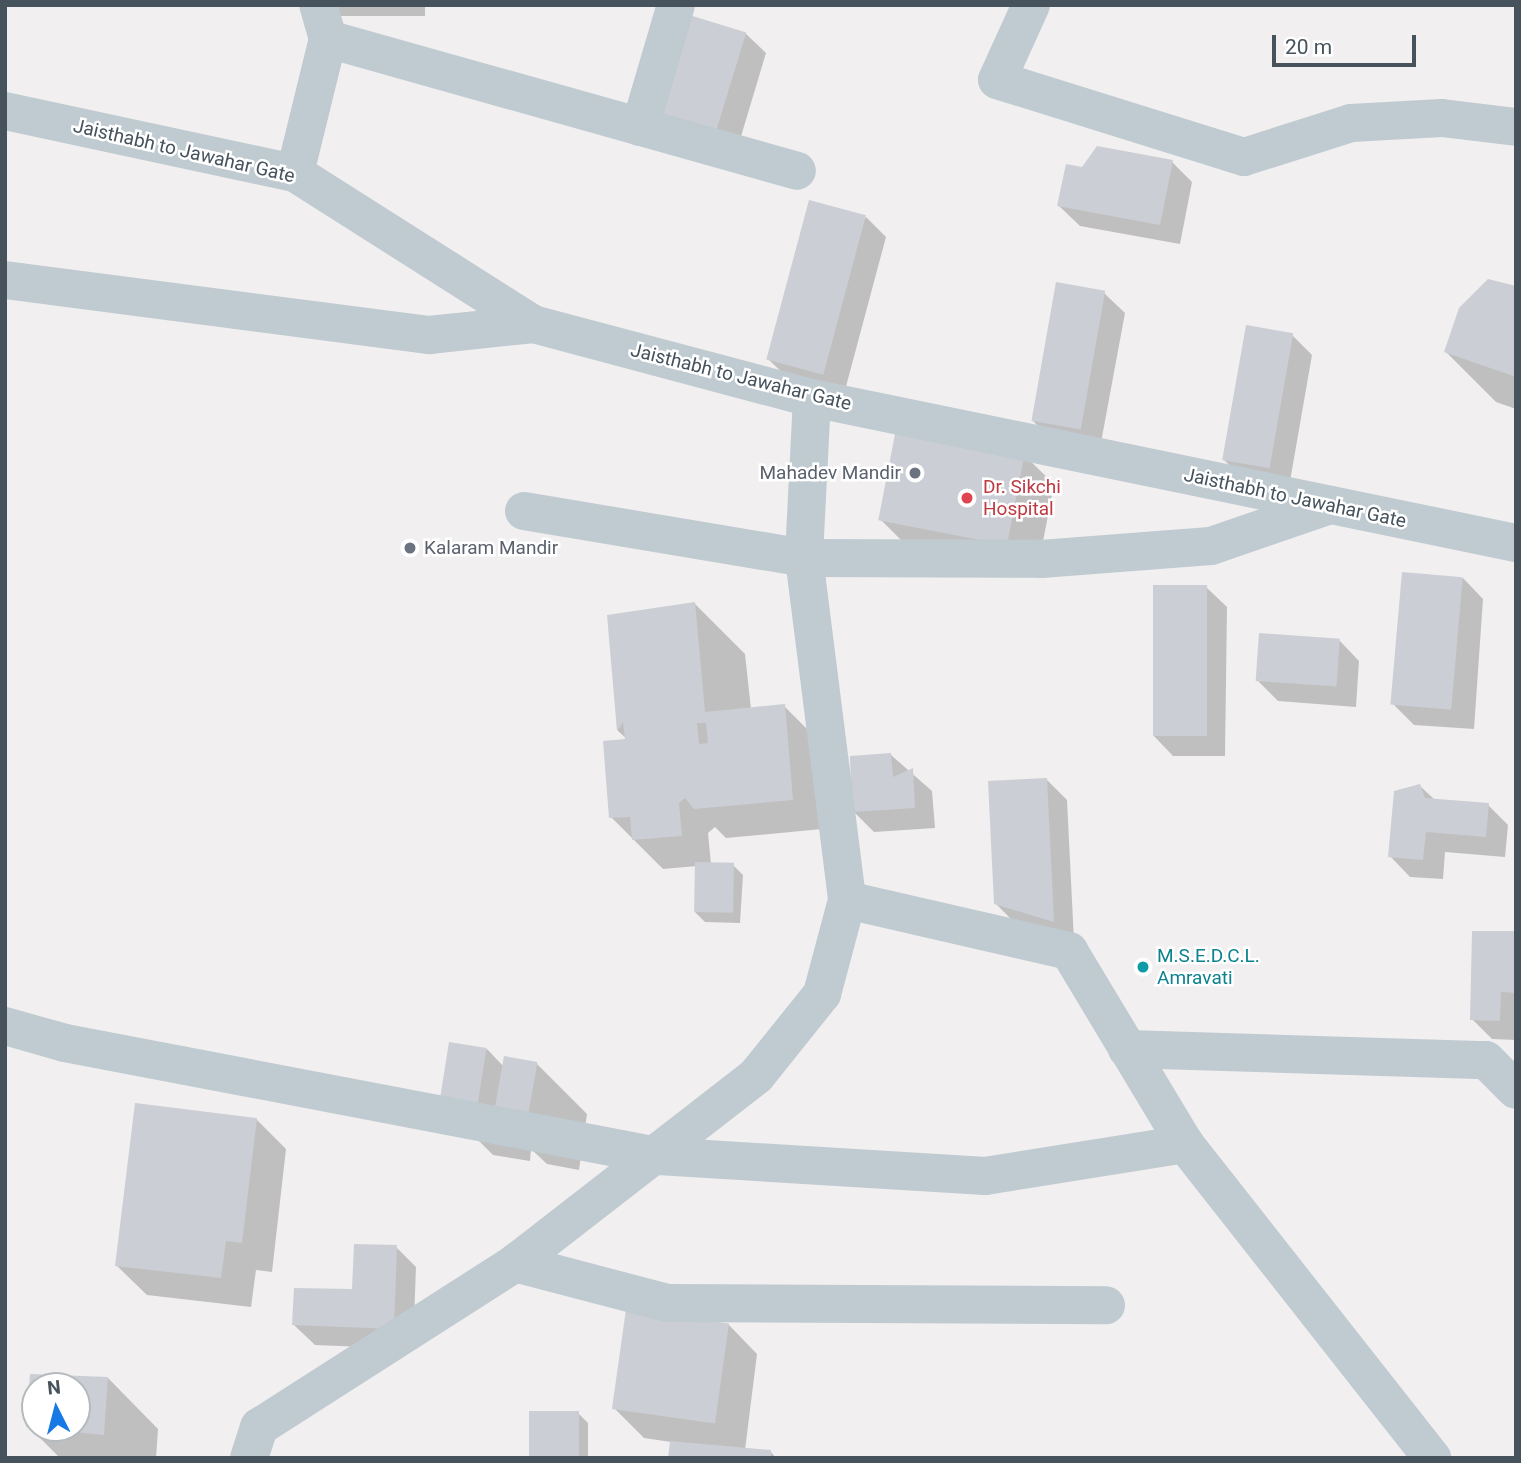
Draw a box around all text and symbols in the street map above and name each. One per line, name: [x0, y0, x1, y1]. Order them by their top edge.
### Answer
scale bar: [1276, 21, 1420, 65]
text: 20 m: [1285, 35, 1332, 59]
street label: Jaisthabh to Jawahar Gate: [71, 114, 297, 188]
street label: Jaisthabh to Jawahar Gate: [628, 339, 854, 415]
place label: Mahadev Mandir: [760, 462, 901, 484]
street label: Jaisthabh to Jawahar Gate: [1182, 463, 1408, 533]
marker: Mahadev Mandir: [907, 465, 923, 481]
place label: Dr. Sikchi Hospital: [983, 476, 1061, 520]
marker: Dr. Sikchi Hospital: [957, 488, 977, 508]
place label: Kalaram Mandir: [424, 537, 558, 559]
marker: Kalaram Mandir: [402, 540, 418, 556]
place label: M.S.E.D.C.L. Amravati: [1157, 945, 1260, 989]
marker: M.S.E.D.C.L. Amravati: [1135, 959, 1151, 975]
north arrow: [21, 1372, 91, 1442]
text: N: [46, 1375, 62, 1400]

